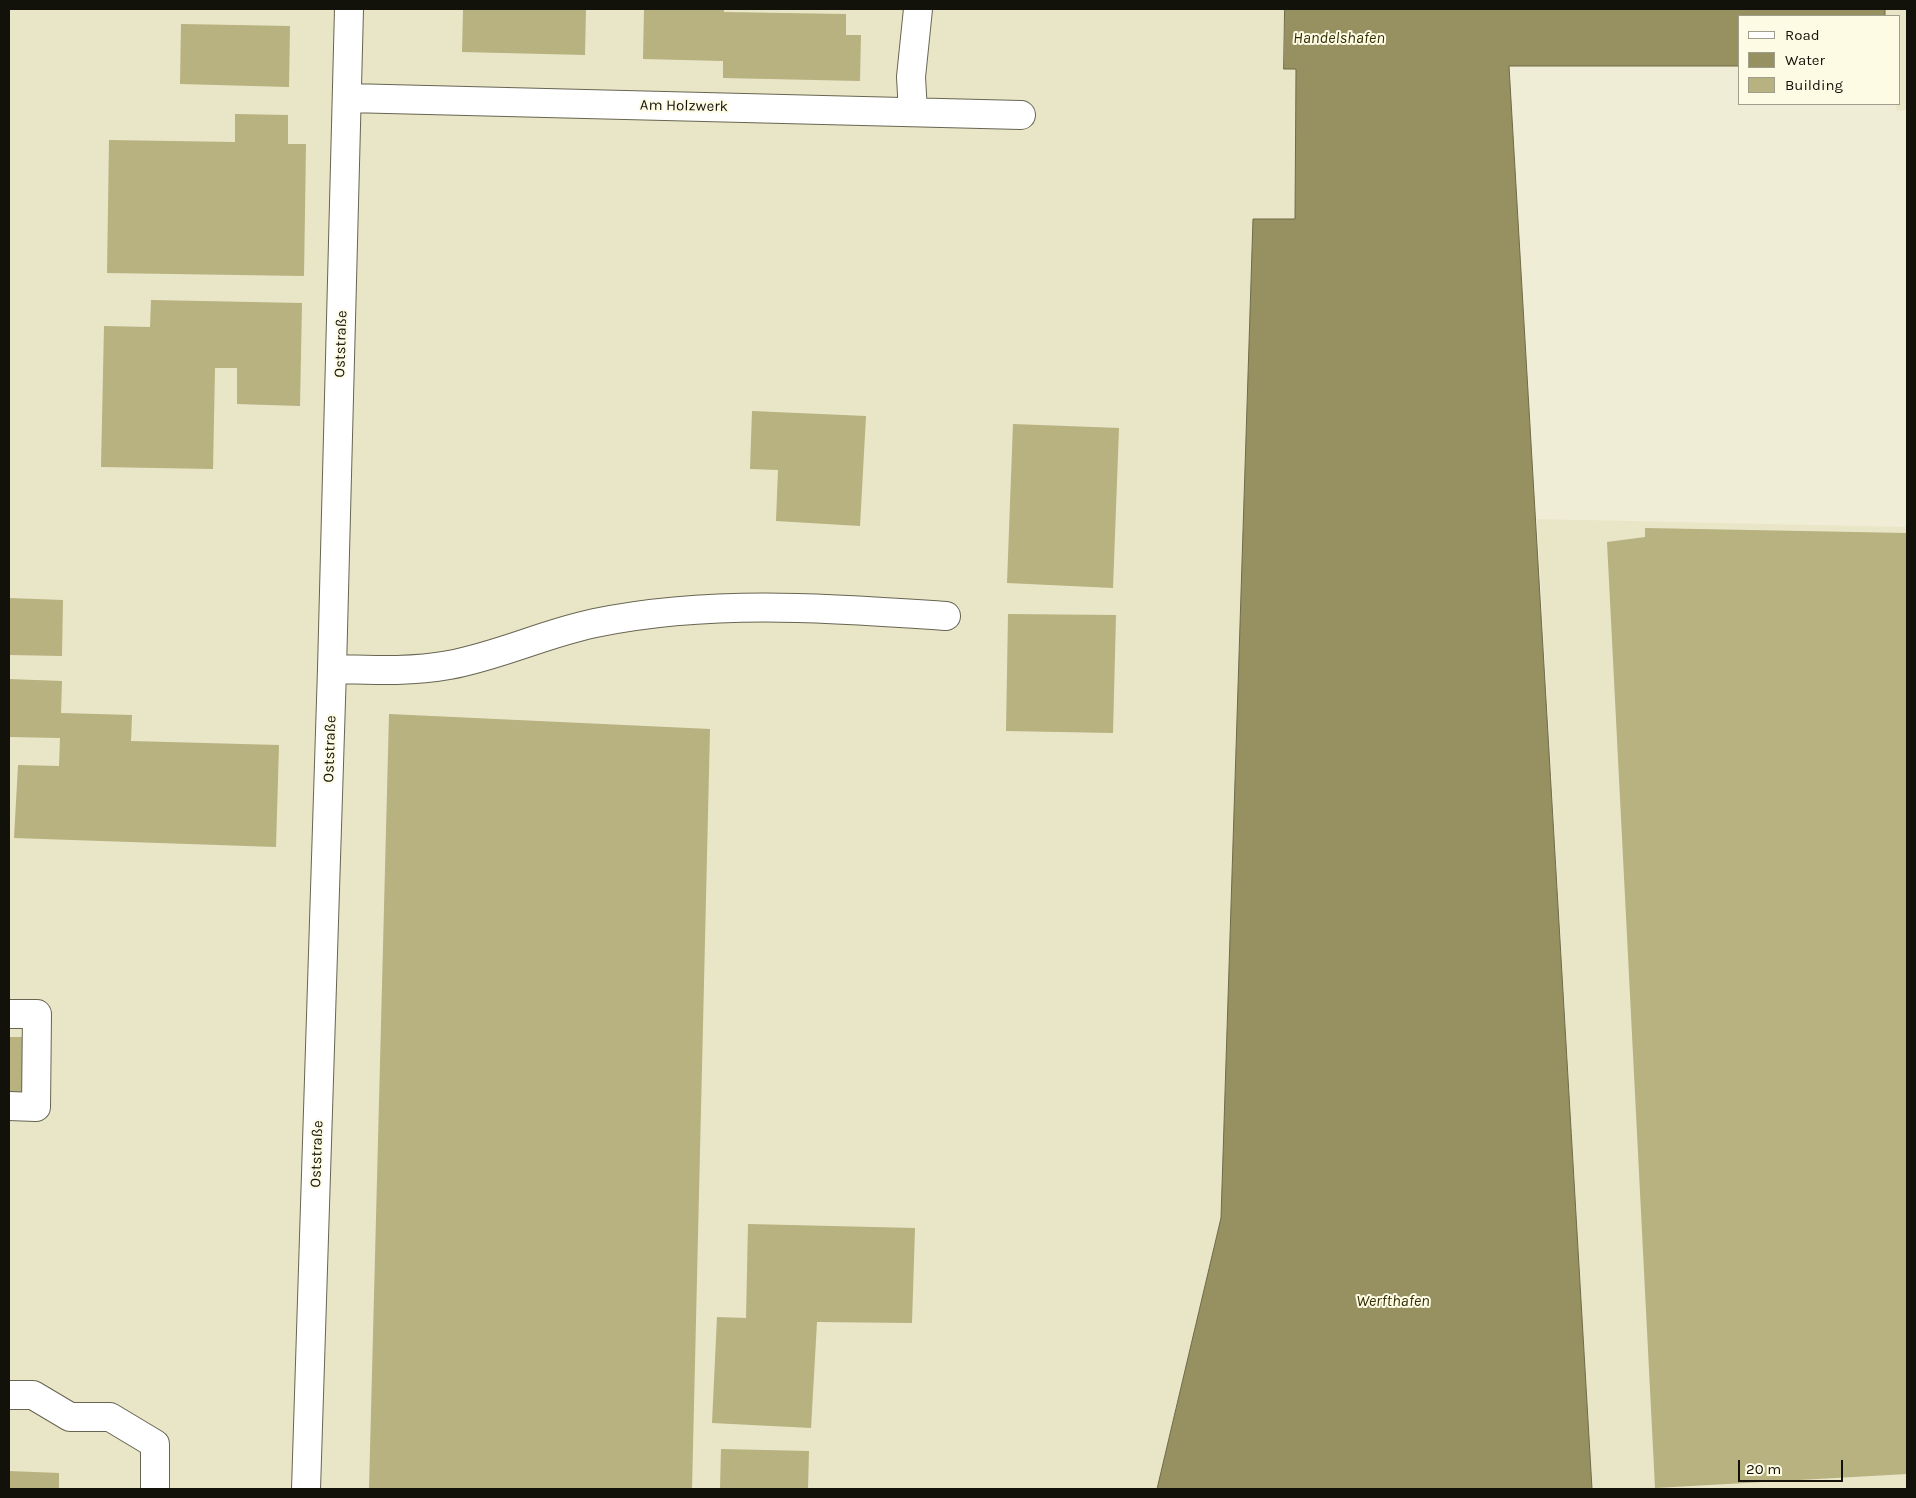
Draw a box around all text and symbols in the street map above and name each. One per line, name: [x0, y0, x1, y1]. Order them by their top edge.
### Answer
legend: [1738, 15, 1901, 105]
text: Road: [1785, 26, 1820, 44]
water label: Handelshafen: [1293, 28, 1385, 48]
text: Water: [1785, 51, 1825, 69]
text: Building: [1785, 76, 1843, 94]
street label: Am Holzwerk: [640, 96, 728, 116]
street label: Oststraße: [331, 310, 351, 378]
street label: Oststraße: [320, 715, 340, 783]
street label: Oststraße: [307, 1120, 327, 1188]
water label: Werfthafen: [1356, 1291, 1430, 1311]
scale bar: [1741, 1450, 1846, 1482]
text: 20 m: [1746, 1460, 1781, 1478]

